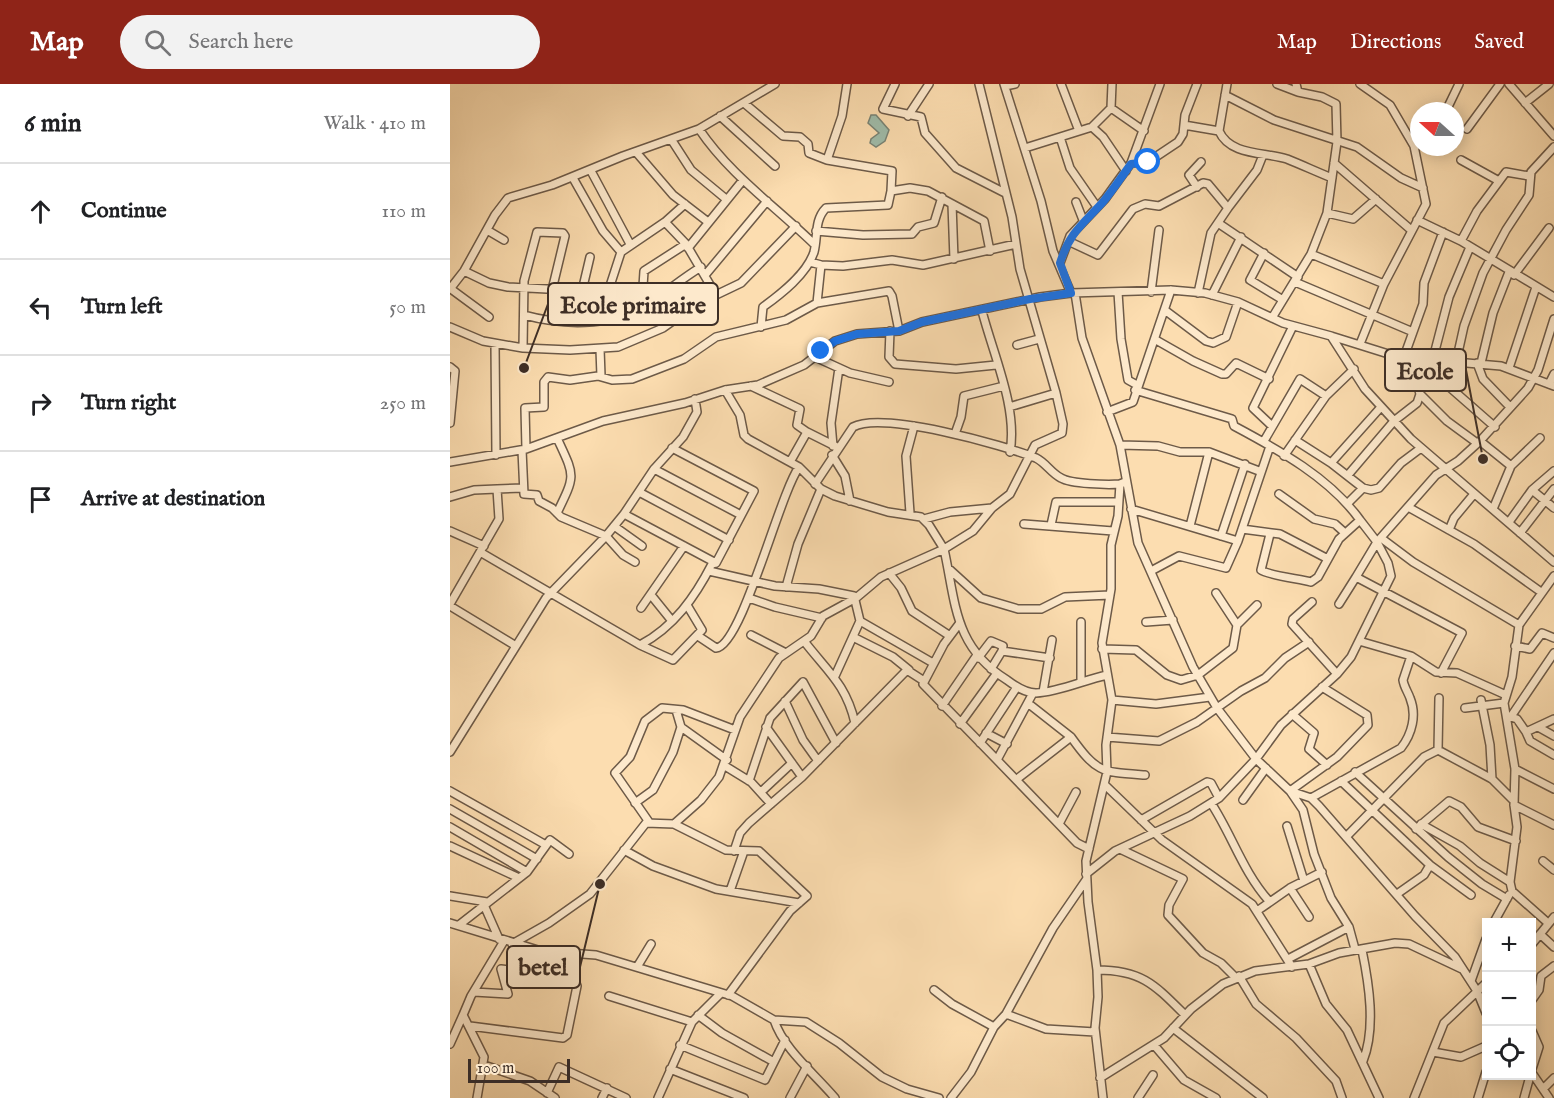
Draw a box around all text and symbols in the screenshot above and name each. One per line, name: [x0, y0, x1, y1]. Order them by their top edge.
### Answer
search box: [120, 15, 540, 69]
text: Map: [30, 25, 84, 60]
icon: search: [141, 26, 174, 59]
text: Search here: [189, 28, 293, 56]
text: Map: [1277, 29, 1317, 56]
text: Directions: [1350, 29, 1441, 56]
text: Saved: [1474, 29, 1524, 56]
north arrow: [1410, 102, 1464, 156]
text: 6 min: [24, 107, 82, 140]
text: Walk · 410 m: [323, 111, 426, 136]
route start: [1134, 148, 1160, 174]
icon: ahead: [24, 195, 57, 228]
text: Continue: [81, 197, 167, 225]
text: 110 m: [382, 199, 426, 224]
callout: Ecole primaire: [548, 283, 718, 325]
icon: left: [24, 291, 57, 324]
text: Ecole primaire: [560, 291, 706, 322]
text: Turn left: [81, 293, 163, 321]
text: 50 m: [389, 295, 426, 320]
route end: [807, 337, 833, 363]
callout: Ecole: [1385, 349, 1466, 391]
text: Ecole: [1396, 357, 1454, 388]
icon: right: [24, 387, 57, 420]
text: Turn right: [81, 389, 176, 417]
text: 250 m: [380, 391, 426, 416]
icon: arrive: [24, 483, 57, 516]
text: Arrive at destination: [81, 485, 265, 513]
map controls: [1482, 918, 1536, 1080]
button: +: [1482, 918, 1536, 972]
callout: betel: [507, 946, 580, 988]
text: betel: [517, 953, 568, 984]
button: −: [1482, 972, 1536, 1026]
button: locate: [1482, 1026, 1536, 1080]
scale bar: [468, 1056, 570, 1084]
text: 100 m: [477, 1059, 514, 1079]

